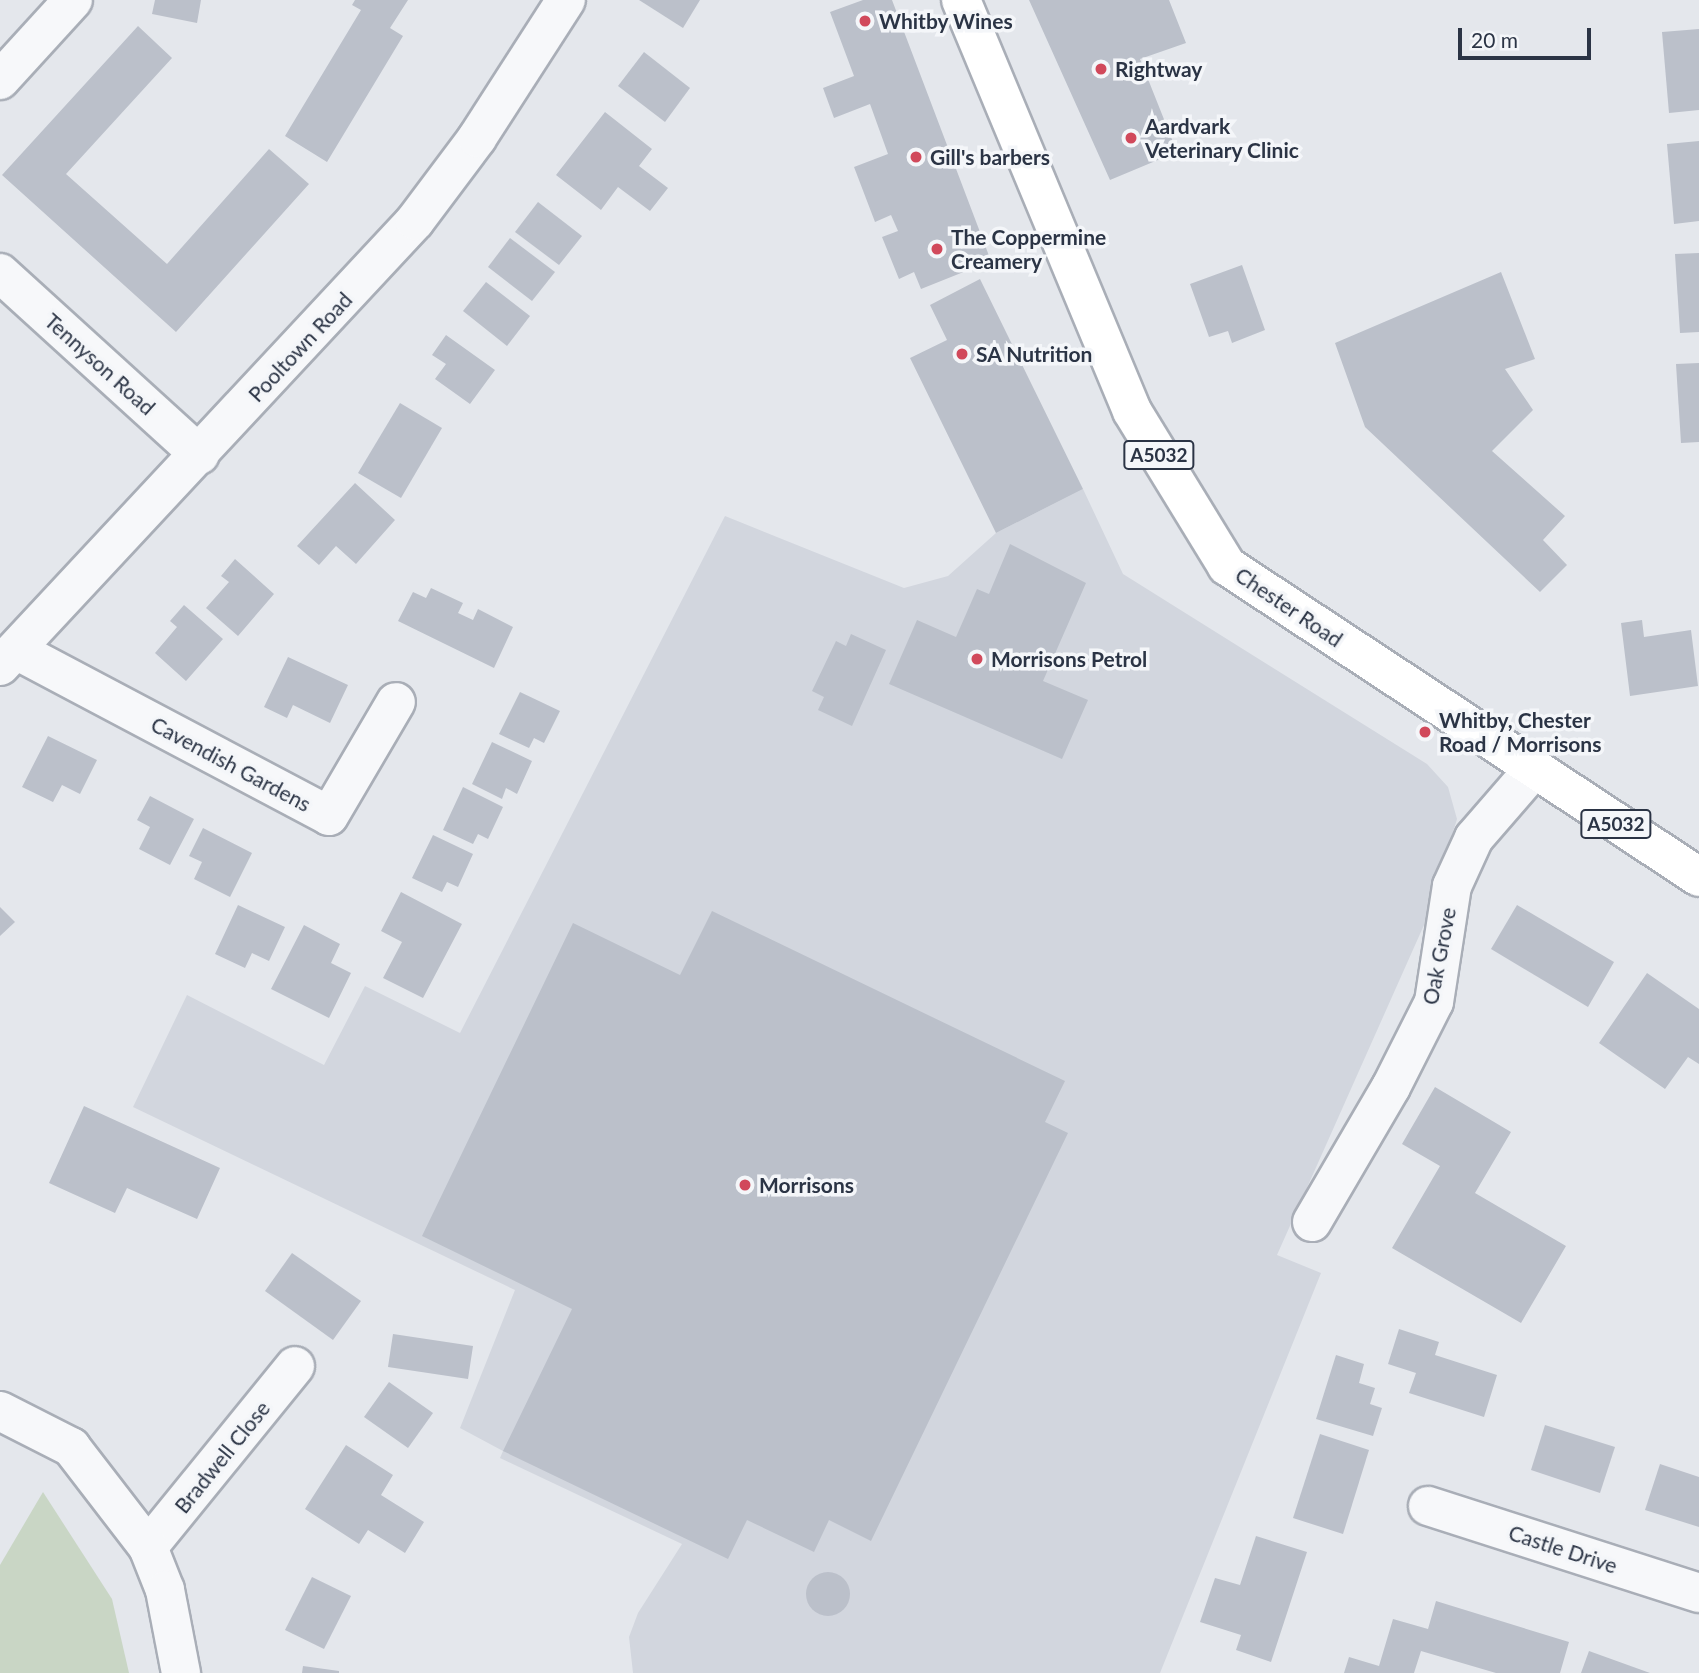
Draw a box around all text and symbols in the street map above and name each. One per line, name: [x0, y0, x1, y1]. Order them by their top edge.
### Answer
place label: Whitby Wines: [879, 8, 1013, 34]
marker: Whitby Wines: [857, 13, 873, 29]
scale bar: [1461, 14, 1594, 58]
text: 20 m: [1471, 27, 1518, 52]
place label: Rightway: [1115, 56, 1202, 82]
marker: Rightway: [1093, 61, 1109, 77]
place label: Aardvark Veterinary Clinic: [1145, 113, 1299, 163]
marker: Aardvark Veterinary Clinic: [1123, 130, 1139, 146]
place label: Gill's barbers: [930, 144, 1050, 170]
marker: Gill's barbers: [908, 149, 924, 165]
place label: The Coppermine Creamery: [951, 224, 1106, 274]
marker: The Coppermine Creamery: [929, 241, 945, 257]
street label: Pooltown Road: [243, 287, 357, 407]
street label: Tennyson Road: [40, 308, 160, 420]
place label: SA Nutrition: [976, 341, 1093, 367]
marker: SA Nutrition: [954, 346, 970, 362]
road number: A5032: [1122, 440, 1196, 470]
street label: Chester Road: [1231, 562, 1347, 652]
place label: Morrisons Petrol: [991, 646, 1147, 672]
marker: Morrisons Petrol: [969, 651, 985, 667]
place label: Whitby, Chester Road / Morrisons: [1439, 707, 1601, 757]
street label: Cavendish Gardens: [147, 711, 315, 817]
marker: Whitby, Chester Road / Morrisons: [1417, 724, 1433, 740]
road number: A5032: [1579, 808, 1653, 839]
street label: Oak Grove: [1417, 905, 1461, 1007]
place label: Morrisons: [759, 1172, 854, 1198]
marker: Morrisons: [737, 1177, 753, 1193]
street label: Bradwell Close: [169, 1396, 275, 1518]
street label: Castle Drive: [1506, 1520, 1620, 1578]

